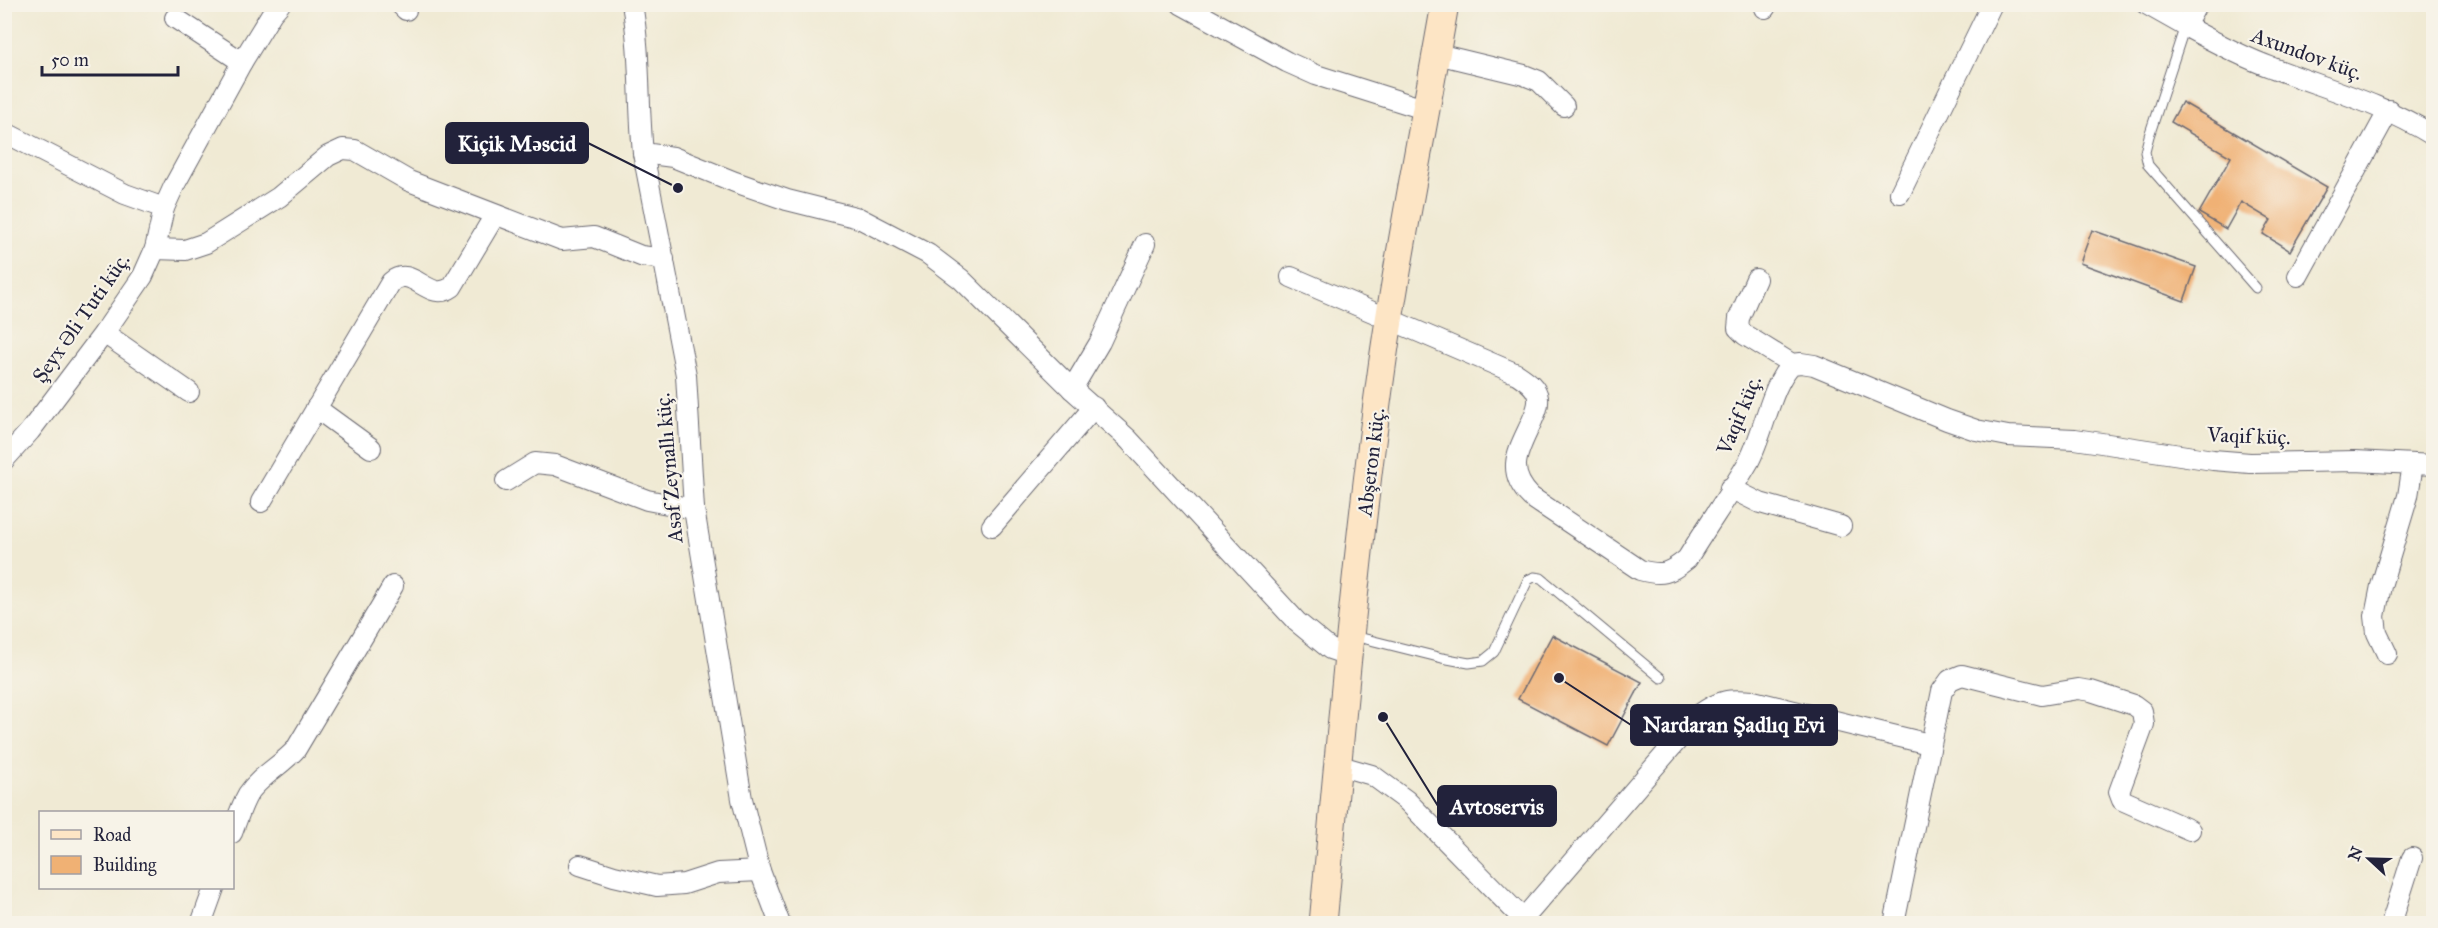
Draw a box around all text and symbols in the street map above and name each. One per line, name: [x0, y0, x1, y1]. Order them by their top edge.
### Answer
street label: Axundov küç.: [2247, 22, 2366, 86]
scale bar: [42, 39, 178, 77]
text: 50 m: [51, 49, 89, 71]
callout: Kiçik Məscid: [446, 123, 588, 163]
text: Kiçik Məscid: [458, 130, 577, 157]
street label: Şeyx Əli Tuti küç.: [27, 248, 135, 388]
street label: Vaqif küç.: [1710, 372, 1767, 459]
street label: Asəf Zeynallı küç.: [649, 392, 689, 545]
street label: Abşeron küç.: [1351, 406, 1391, 519]
street label: Vaqif küç.: [2206, 422, 2291, 450]
callout: Nardaran Şadlıq Evi: [1631, 705, 1837, 745]
text: Nardaran Şadlıq Evi: [1643, 711, 1826, 738]
callout: Avtoservis: [1438, 786, 1556, 826]
text: Avtoservis: [1448, 793, 1544, 820]
legend: [39, 811, 234, 889]
text: Road: [93, 824, 131, 846]
north arrow: [2339, 829, 2399, 889]
text: N: [2344, 843, 2367, 863]
text: Building: [93, 854, 157, 877]

